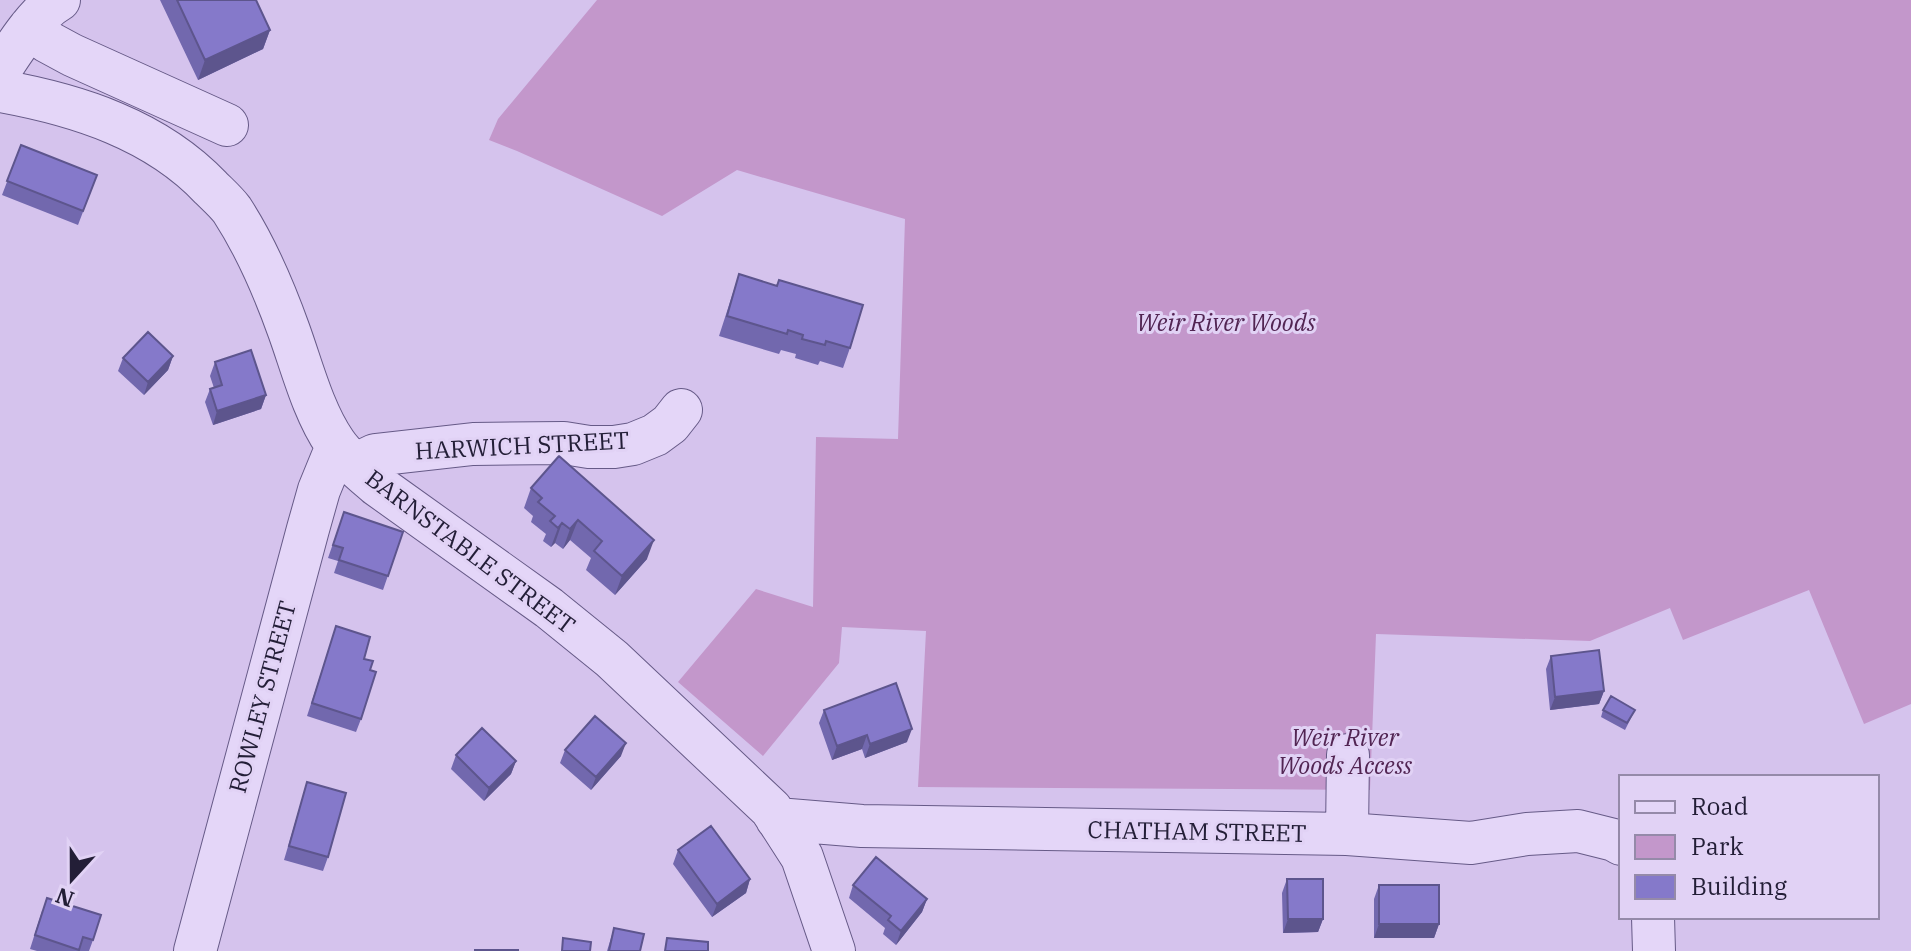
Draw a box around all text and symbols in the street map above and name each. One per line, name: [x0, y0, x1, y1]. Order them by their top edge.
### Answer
park label: Weir River Woods: [1136, 306, 1316, 338]
street label: HARWICH STREET: [414, 423, 630, 467]
street label: BARNSTABLE STREET: [359, 462, 582, 641]
street label: ROWLEY STREET: [221, 597, 303, 796]
park label: Weir River Woods Access: [1278, 721, 1412, 781]
legend: [1619, 775, 1879, 919]
text: Road: [1691, 790, 1748, 822]
street label: CHATHAM STREET: [1087, 813, 1307, 849]
text: Park: [1691, 830, 1743, 862]
north arrow: [32, 839, 112, 919]
text: Building: [1691, 870, 1787, 902]
text: N: [51, 881, 78, 915]

